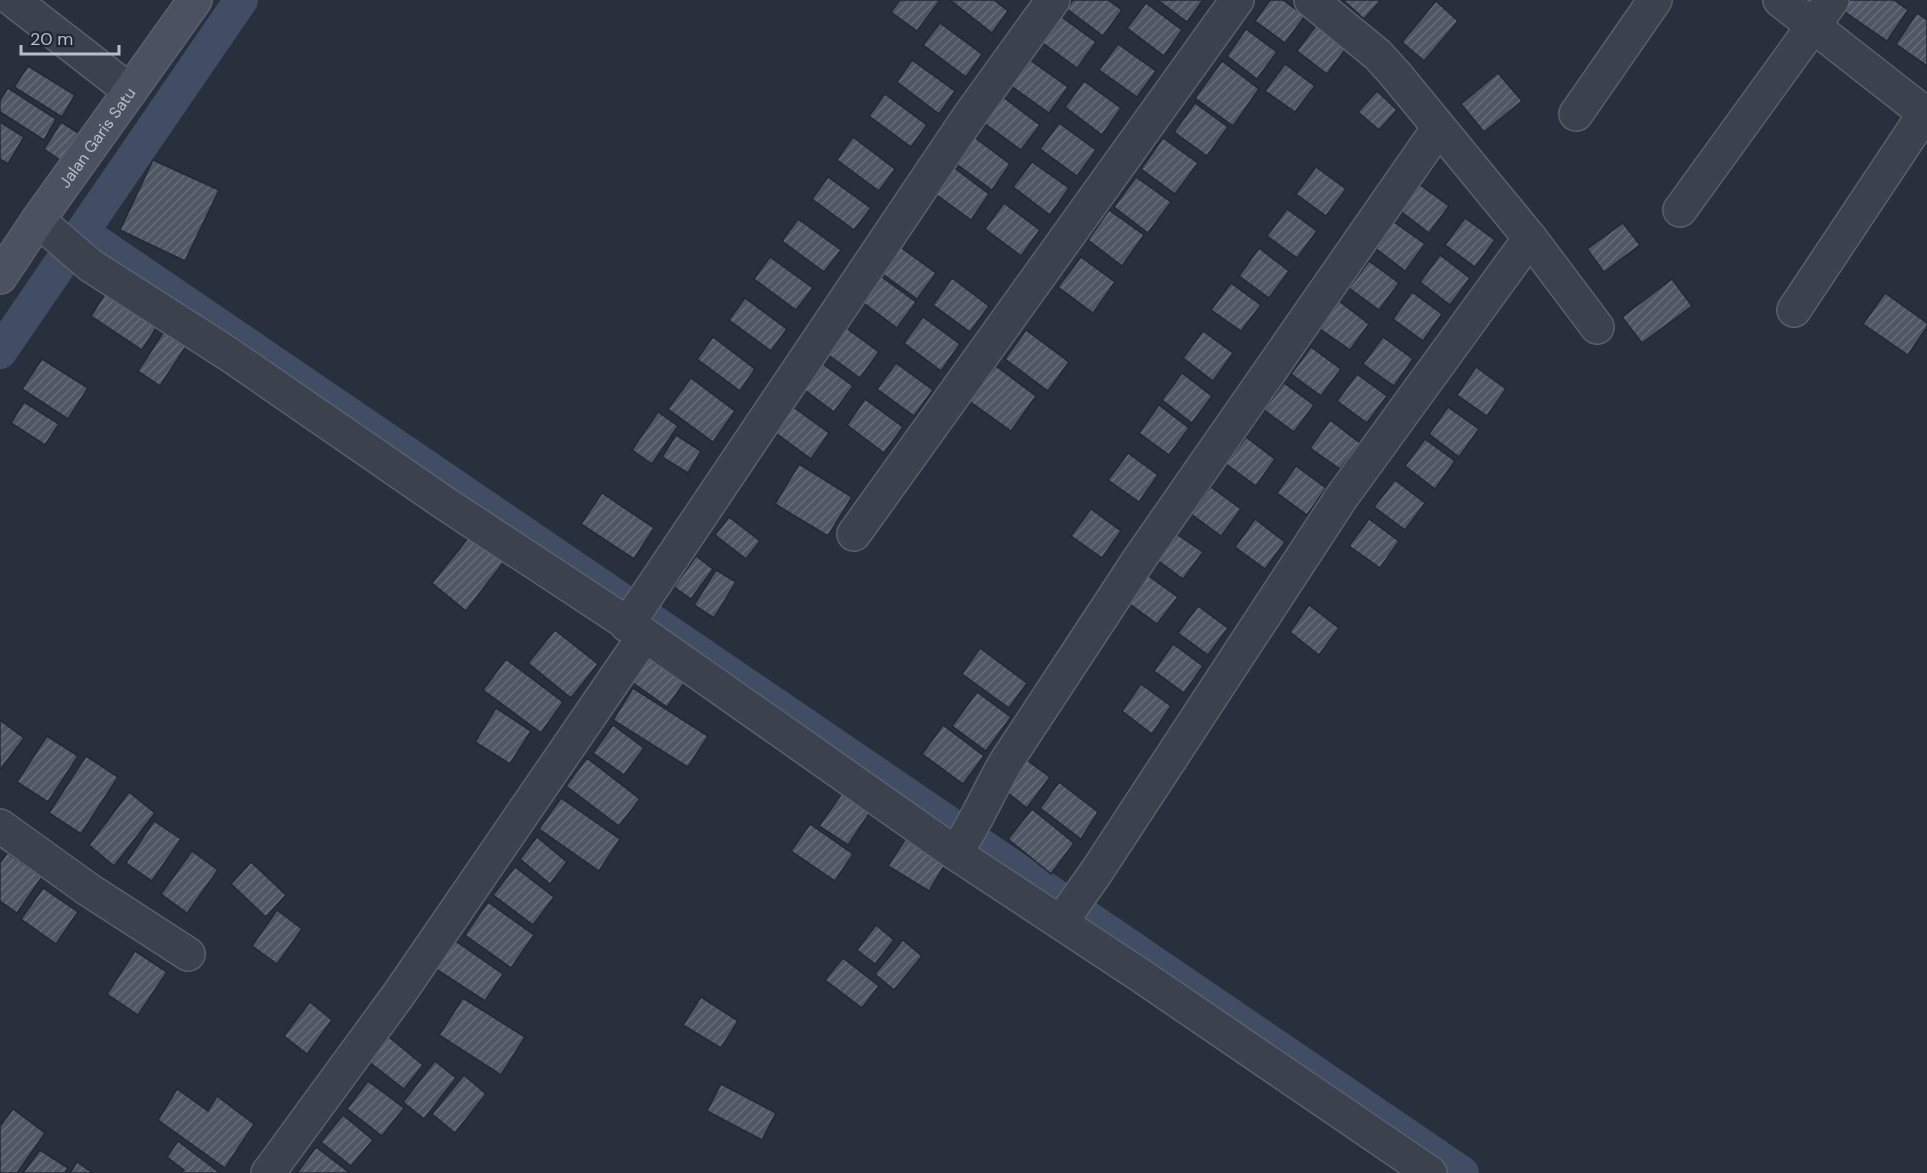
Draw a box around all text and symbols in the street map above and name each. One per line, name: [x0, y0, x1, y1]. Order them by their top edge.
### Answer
scale bar: [21, 18, 118, 56]
text: 20 m: [30, 27, 73, 51]
street label: Jalan Garis Satu: [54, 83, 140, 192]

